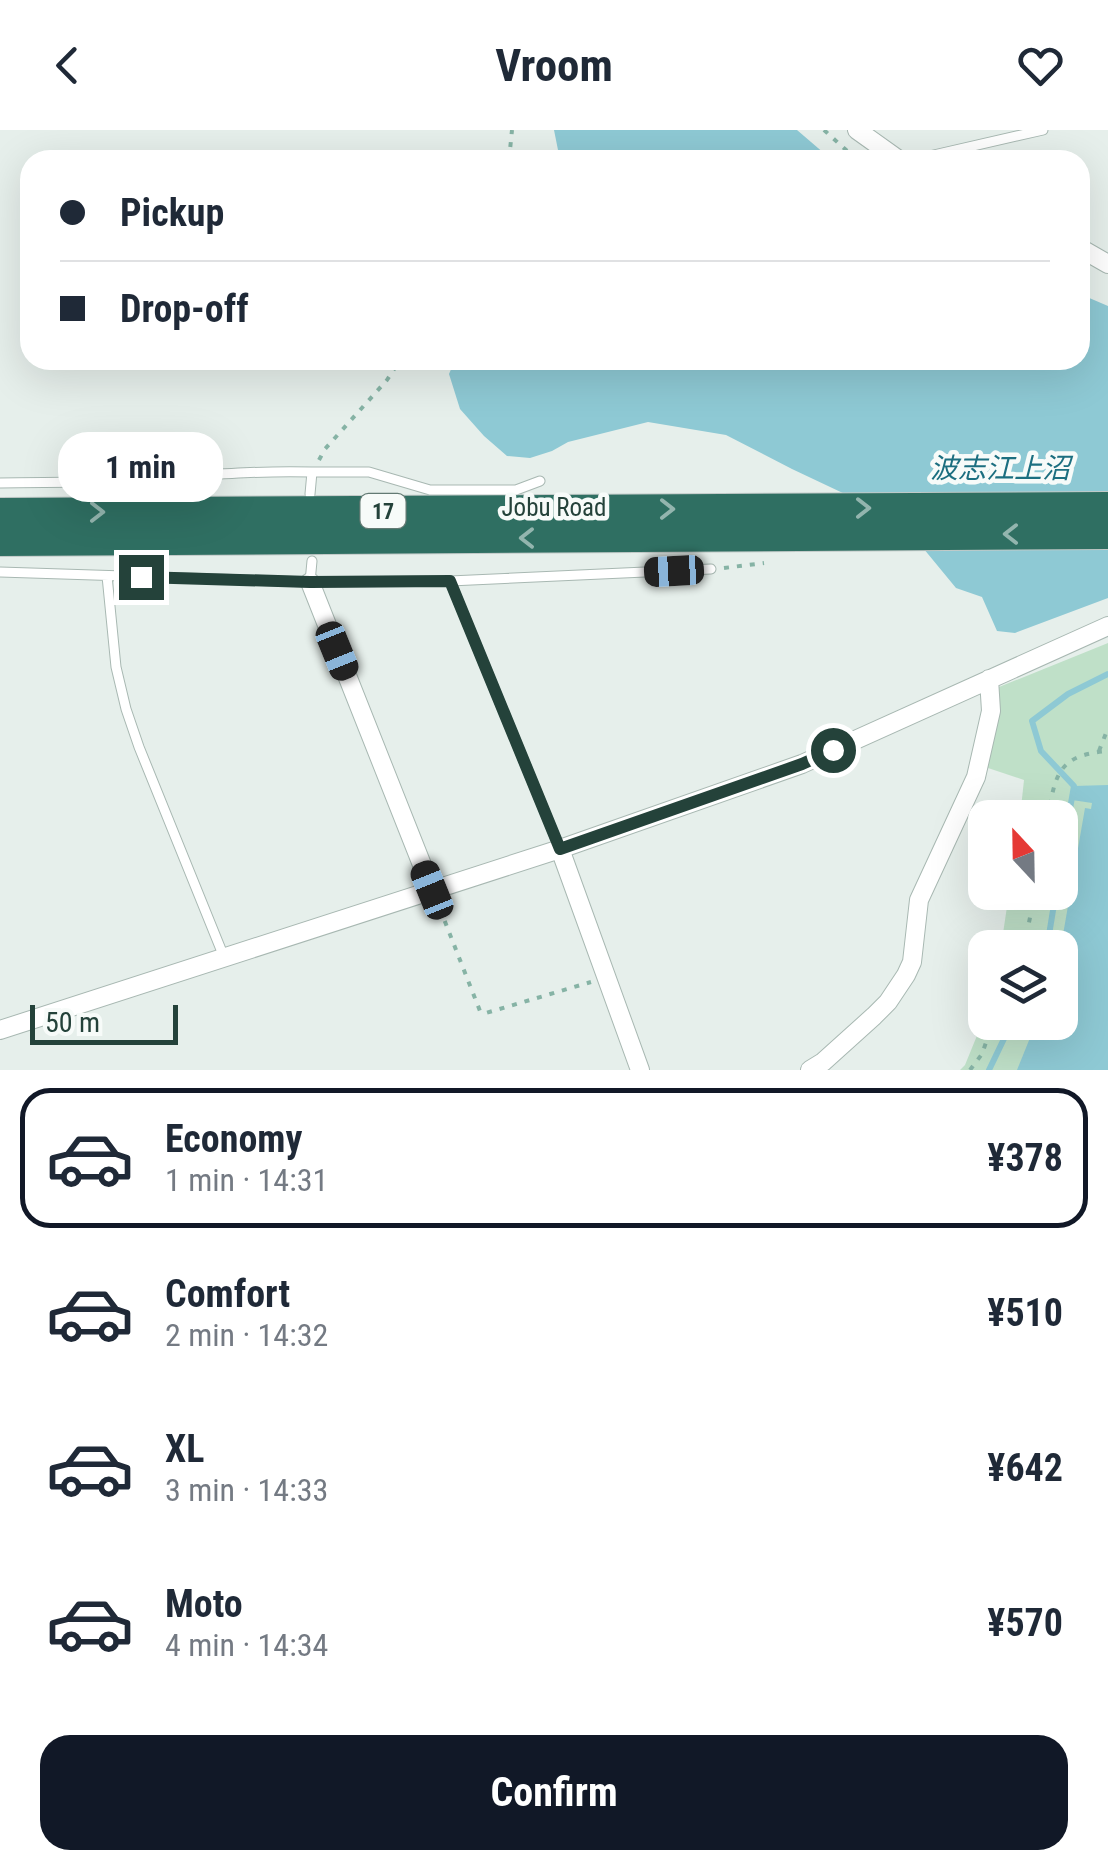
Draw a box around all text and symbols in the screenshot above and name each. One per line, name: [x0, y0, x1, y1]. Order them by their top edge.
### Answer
icon: back: [40, 38, 95, 93]
icon: heart: [1013, 38, 1068, 93]
text: Vroom: [495, 39, 613, 92]
text: Pickup: [120, 191, 224, 235]
text: Drop-off: [120, 287, 249, 331]
callout: 1 min: [58, 432, 224, 502]
text: 1 min: [105, 448, 176, 486]
water label: 波志江上沼: [930, 452, 1074, 485]
street label: Jobu Road: [502, 493, 606, 522]
road number: 17: [360, 494, 406, 528]
one-way arrow: [856, 497, 871, 519]
one-way arrow: [660, 498, 676, 520]
one-way arrow: [90, 501, 106, 523]
one-way arrow: [1002, 523, 1018, 545]
one-way arrow: [519, 527, 535, 548]
car: [643, 554, 705, 588]
route end: [119, 555, 164, 600]
car: [312, 618, 362, 684]
route start: [811, 728, 856, 773]
north arrow: [968, 800, 1078, 910]
map controls: [968, 800, 1078, 1040]
car: [407, 857, 457, 923]
button: layers: [968, 930, 1078, 1040]
scale bar: [30, 1000, 178, 1044]
text: 50 m: [45, 1006, 100, 1039]
icon: car: [45, 1113, 135, 1203]
text: Economy: [165, 1117, 302, 1161]
text: ¥378: [987, 1136, 1063, 1180]
text: 1 min · 14:31: [165, 1161, 328, 1199]
icon: car: [45, 1268, 135, 1358]
text: Comfort: [165, 1272, 290, 1316]
text: ¥510: [987, 1291, 1063, 1335]
text: 2 min · 14:32: [165, 1316, 328, 1354]
icon: car: [45, 1423, 135, 1513]
text: XL: [165, 1427, 204, 1471]
text: ¥642: [987, 1446, 1063, 1490]
text: 3 min · 14:33: [165, 1471, 328, 1509]
icon: car: [45, 1578, 135, 1668]
text: Moto: [165, 1582, 243, 1626]
text: ¥570: [987, 1601, 1063, 1645]
text: 4 min · 14:34: [165, 1626, 328, 1664]
button: Confirm: [40, 1735, 1068, 1850]

